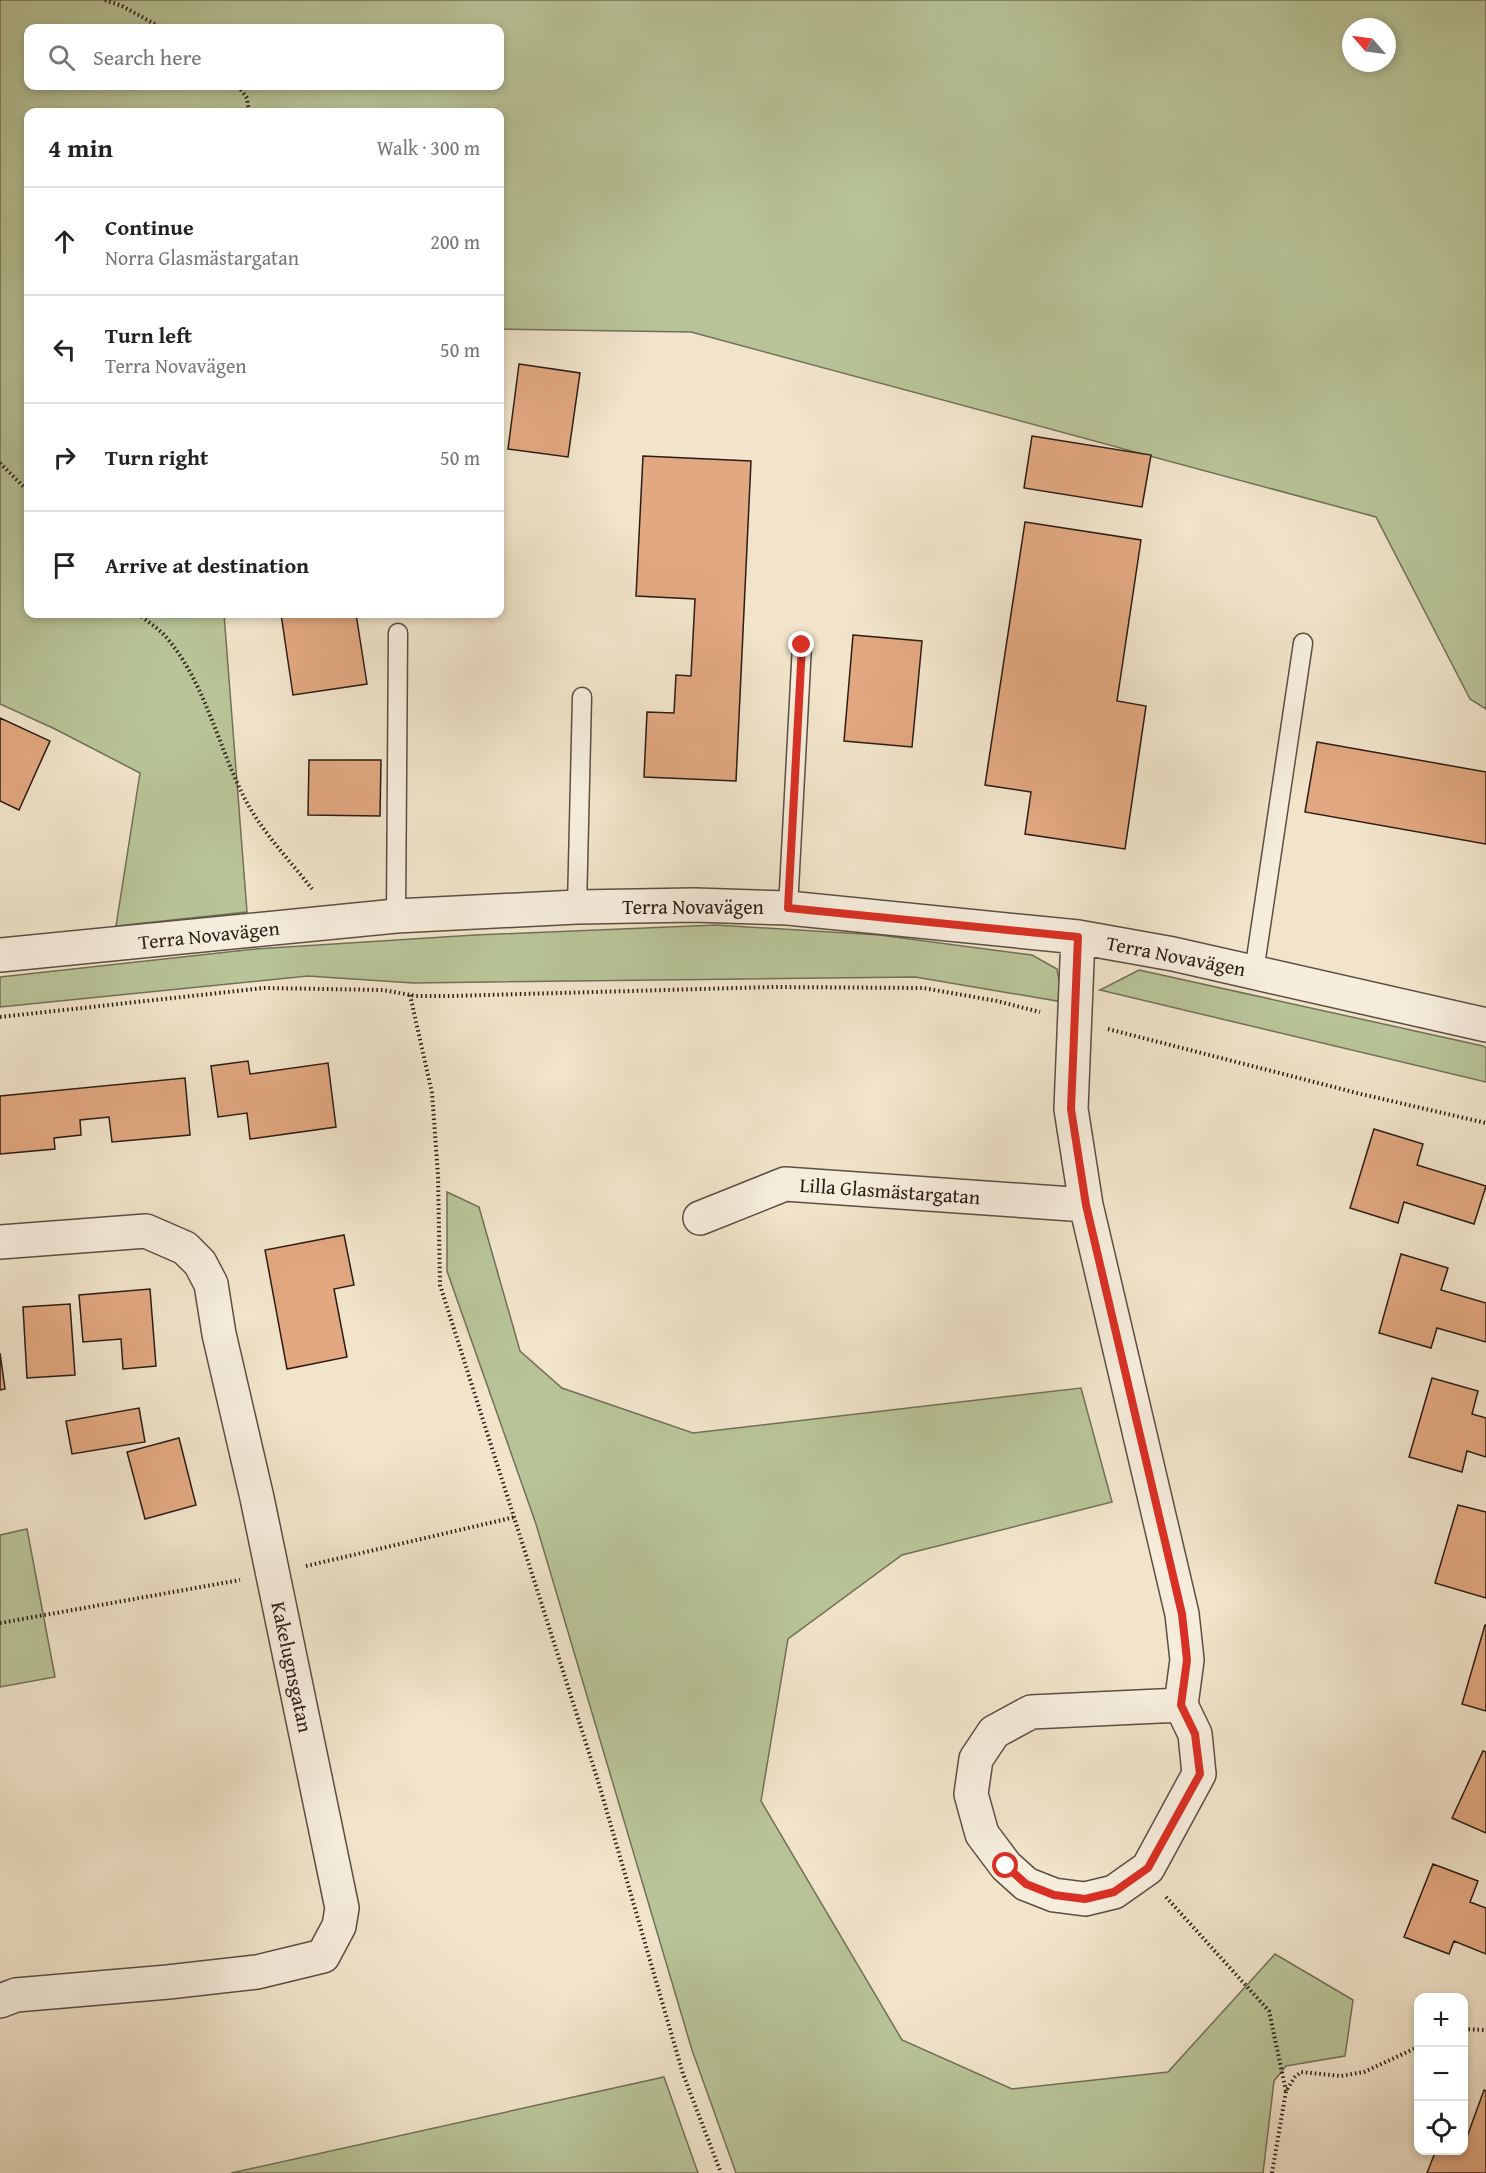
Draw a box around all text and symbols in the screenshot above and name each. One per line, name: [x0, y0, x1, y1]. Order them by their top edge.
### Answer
north arrow: [1342, 18, 1396, 72]
search box: [24, 24, 504, 90]
icon: search: [45, 41, 78, 74]
text: Search here: [93, 41, 202, 73]
text: 4 min: [48, 128, 113, 167]
text: Walk · 300 m: [377, 133, 480, 162]
text: Continue: [105, 211, 194, 243]
icon: ahead: [48, 225, 81, 258]
text: 200 m: [430, 227, 480, 256]
text: Norra Glasmästargatan: [105, 243, 299, 272]
text: Turn left: [105, 319, 192, 351]
icon: left: [48, 333, 81, 366]
text: 50 m: [440, 335, 480, 364]
text: Terra Novavägen: [105, 351, 247, 380]
icon: right: [48, 441, 81, 474]
text: Turn right: [105, 441, 208, 473]
text: 50 m: [440, 443, 480, 472]
icon: arrive: [48, 549, 81, 582]
text: Arrive at destination: [105, 549, 309, 581]
route end: [788, 631, 814, 657]
street label: Terra Novavägen: [622, 892, 764, 921]
street label: Terra Novavägen: [137, 913, 281, 956]
street label: Terra Novavägen: [1104, 928, 1248, 983]
street label: Lilla Glasmästargatan: [799, 1170, 981, 1211]
street label: Kakelugnsgatan: [264, 1599, 321, 1735]
route start: [992, 1852, 1018, 1878]
map controls: [1414, 1993, 1468, 2155]
button: +: [1414, 1993, 1468, 2047]
button: −: [1414, 2047, 1468, 2101]
button: locate: [1414, 2101, 1468, 2155]

